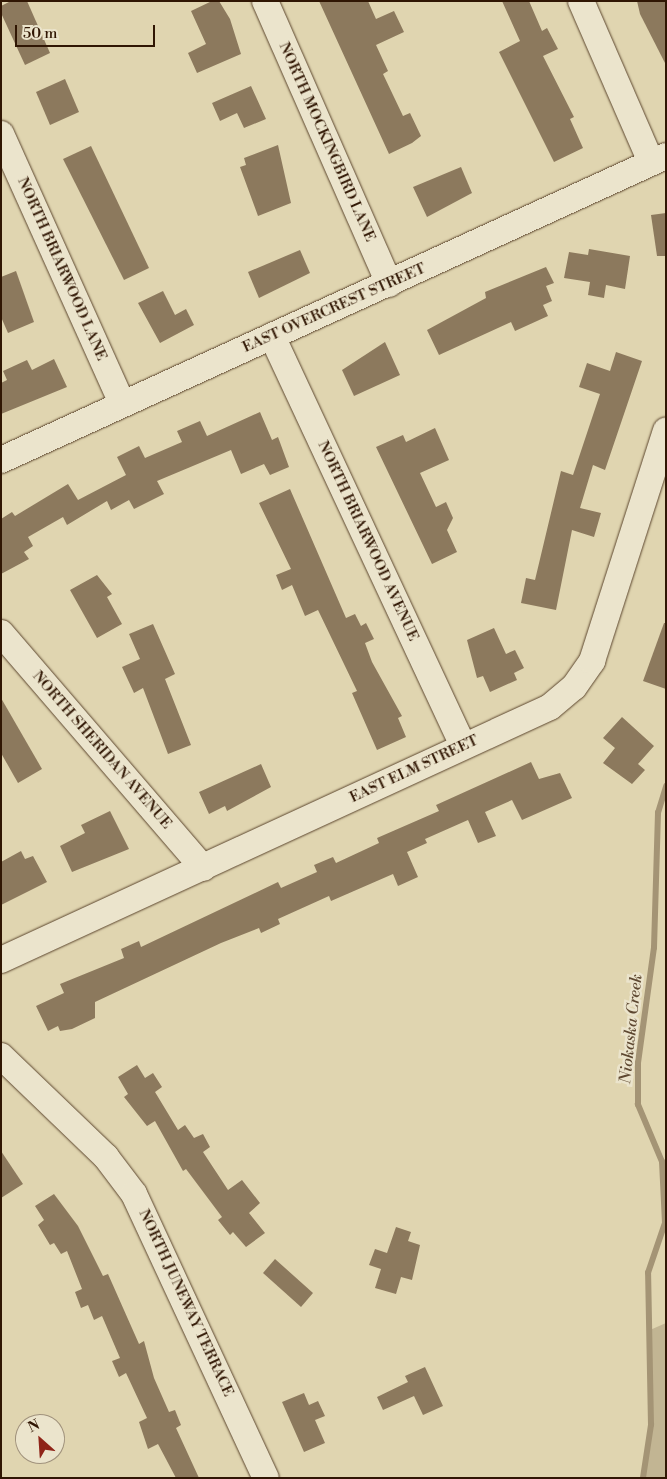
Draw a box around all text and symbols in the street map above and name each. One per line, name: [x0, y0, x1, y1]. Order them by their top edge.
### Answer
scale bar: [18, 15, 158, 47]
text: 50 m: [23, 24, 57, 43]
street label: NORTH MOCKINGBIRD LANE: [275, 39, 379, 245]
street label: NORTH BRIARWOOD LANE: [13, 174, 111, 364]
street label: EAST OVERCREST STREET: [240, 259, 428, 357]
street label: NORTH BRIARWOOD AVENUE: [314, 438, 422, 644]
street label: NORTH SHERIDAN AVENUE: [28, 667, 176, 833]
street label: EAST ELM STREET: [347, 731, 481, 807]
water label: Niokaska Creek: [616, 973, 646, 1085]
street label: NORTH JUNEWAY TERRACE: [135, 1207, 237, 1399]
north arrow: [15, 1414, 65, 1464]
text: N: [25, 1416, 43, 1437]

